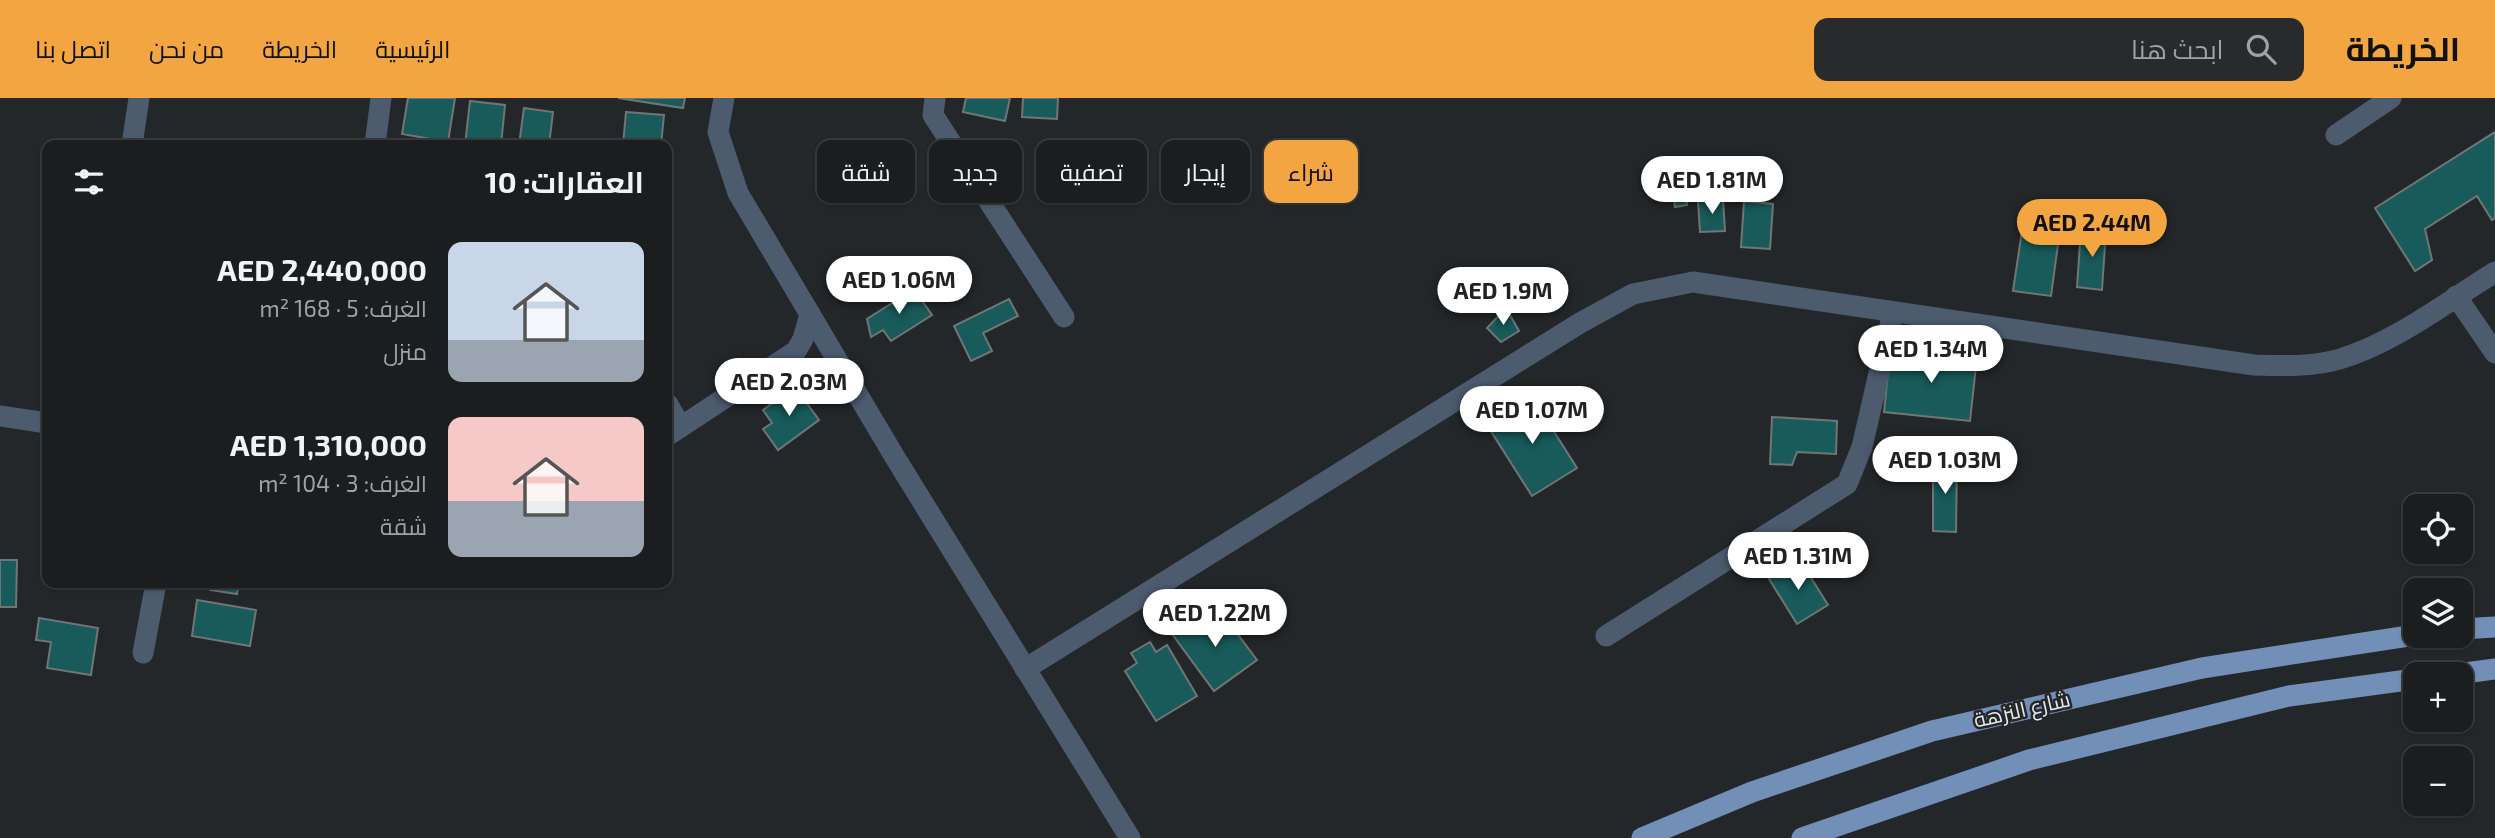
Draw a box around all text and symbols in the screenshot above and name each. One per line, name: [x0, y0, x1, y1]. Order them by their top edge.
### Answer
search box: [1814, 18, 2304, 81]
text: الخريطة: [2346, 28, 2460, 68]
icon: search: [2242, 30, 2280, 68]
text: ابحث هنا: [2131, 33, 2224, 64]
text: اتصل بنا: [35, 34, 111, 63]
text: من نحن: [149, 34, 224, 63]
text: الخريطة: [262, 34, 337, 63]
text: الرئيسية: [375, 34, 450, 63]
chip: شقة: [817, 140, 915, 203]
chip: جديد: [929, 140, 1022, 203]
chip: تصفية: [1036, 140, 1147, 203]
chip: إيجار: [1161, 140, 1250, 203]
chip: شراء: [1264, 140, 1358, 203]
pin: AED 1.81M: [1632, 156, 1792, 216]
icon: filters: [70, 163, 108, 201]
text: العقارات: 10: [485, 163, 644, 199]
text: AED 1.81M: [1657, 165, 1767, 193]
pin: AED 2.44M: [2012, 200, 2172, 259]
text: AED 2.44M: [2033, 208, 2151, 236]
text: AED 2,440,000: [217, 251, 427, 287]
pin: AED 1.06M: [819, 256, 979, 316]
text: AED 1.06M: [842, 265, 956, 293]
pin: AED 1.9M: [1431, 268, 1575, 327]
icon: home: [504, 270, 588, 354]
text: AED 1.9M: [1453, 276, 1553, 304]
text: الغرف: 5 · 168 m²: [260, 294, 427, 322]
pin: AED 1.34M: [1851, 326, 2011, 385]
text: AED 1.34M: [1874, 334, 1988, 362]
text: منزل: [383, 337, 427, 365]
pin: AED 2.03M: [709, 358, 869, 418]
text: AED 2.03M: [731, 367, 847, 395]
pin: AED 1.07M: [1452, 386, 1612, 446]
text: AED 1.07M: [1476, 395, 1588, 423]
text: AED 1,310,000: [230, 426, 427, 462]
pin: AED 1.03M: [1865, 436, 2025, 496]
icon: home: [504, 445, 588, 529]
text: AED 1.03M: [1888, 445, 2002, 473]
text: الغرف: 3 · 104 m²: [258, 469, 427, 497]
map controls: [2403, 494, 2473, 816]
button: locate: [2403, 494, 2473, 564]
text: شقة: [380, 512, 427, 540]
pin: AED 1.31M: [1718, 532, 1878, 592]
text: AED 1.31M: [1744, 541, 1852, 569]
button: layers: [2403, 578, 2473, 648]
pin: AED 1.22M: [1135, 589, 1295, 649]
text: AED 1.22M: [1159, 598, 1271, 626]
button: +: [2403, 662, 2473, 732]
street label: شارع النزهة: [1971, 685, 2073, 735]
button: −: [2403, 746, 2473, 816]

